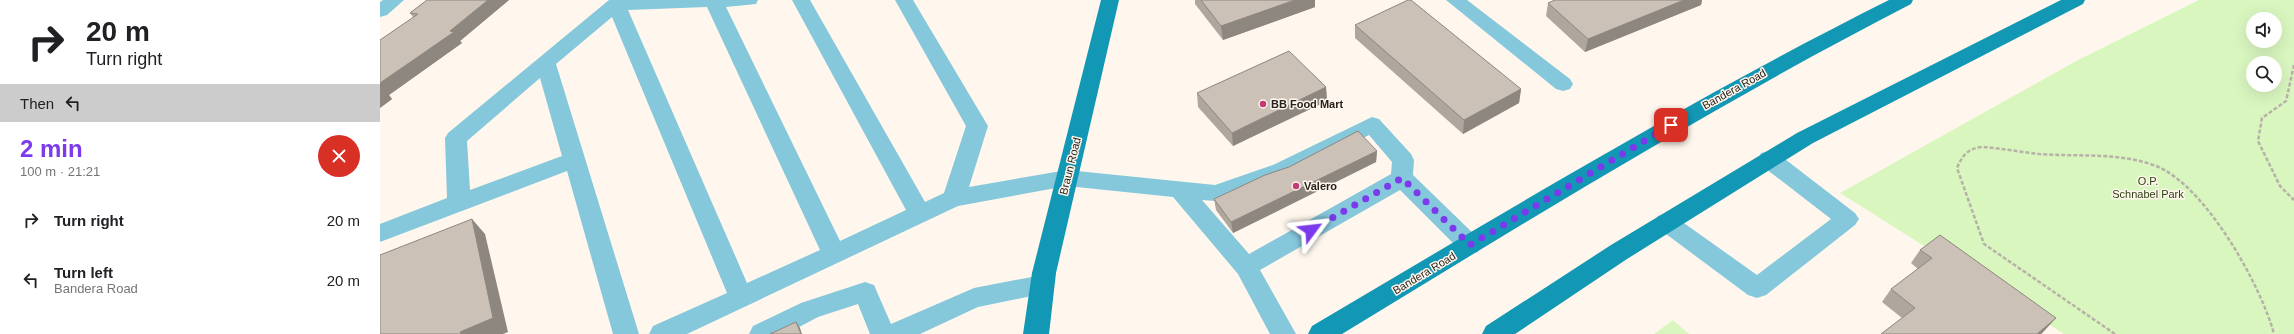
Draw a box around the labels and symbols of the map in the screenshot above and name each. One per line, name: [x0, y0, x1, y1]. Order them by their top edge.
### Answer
street label: Bandera Road: [1700, 67, 1768, 111]
place label: BB Food Mart: [1271, 98, 1343, 110]
marker: BB Food Mart: [1258, 99, 1268, 109]
pin: [1654, 108, 1688, 142]
street label: Braun Road: [1057, 136, 1083, 196]
park label: O.P. Schnabel Park: [2112, 175, 2184, 200]
place label: Valero: [1304, 180, 1337, 192]
marker: Valero: [1291, 181, 1301, 191]
position arrow: [1290, 209, 1332, 251]
street label: Bandera Road: [1391, 250, 1457, 296]

